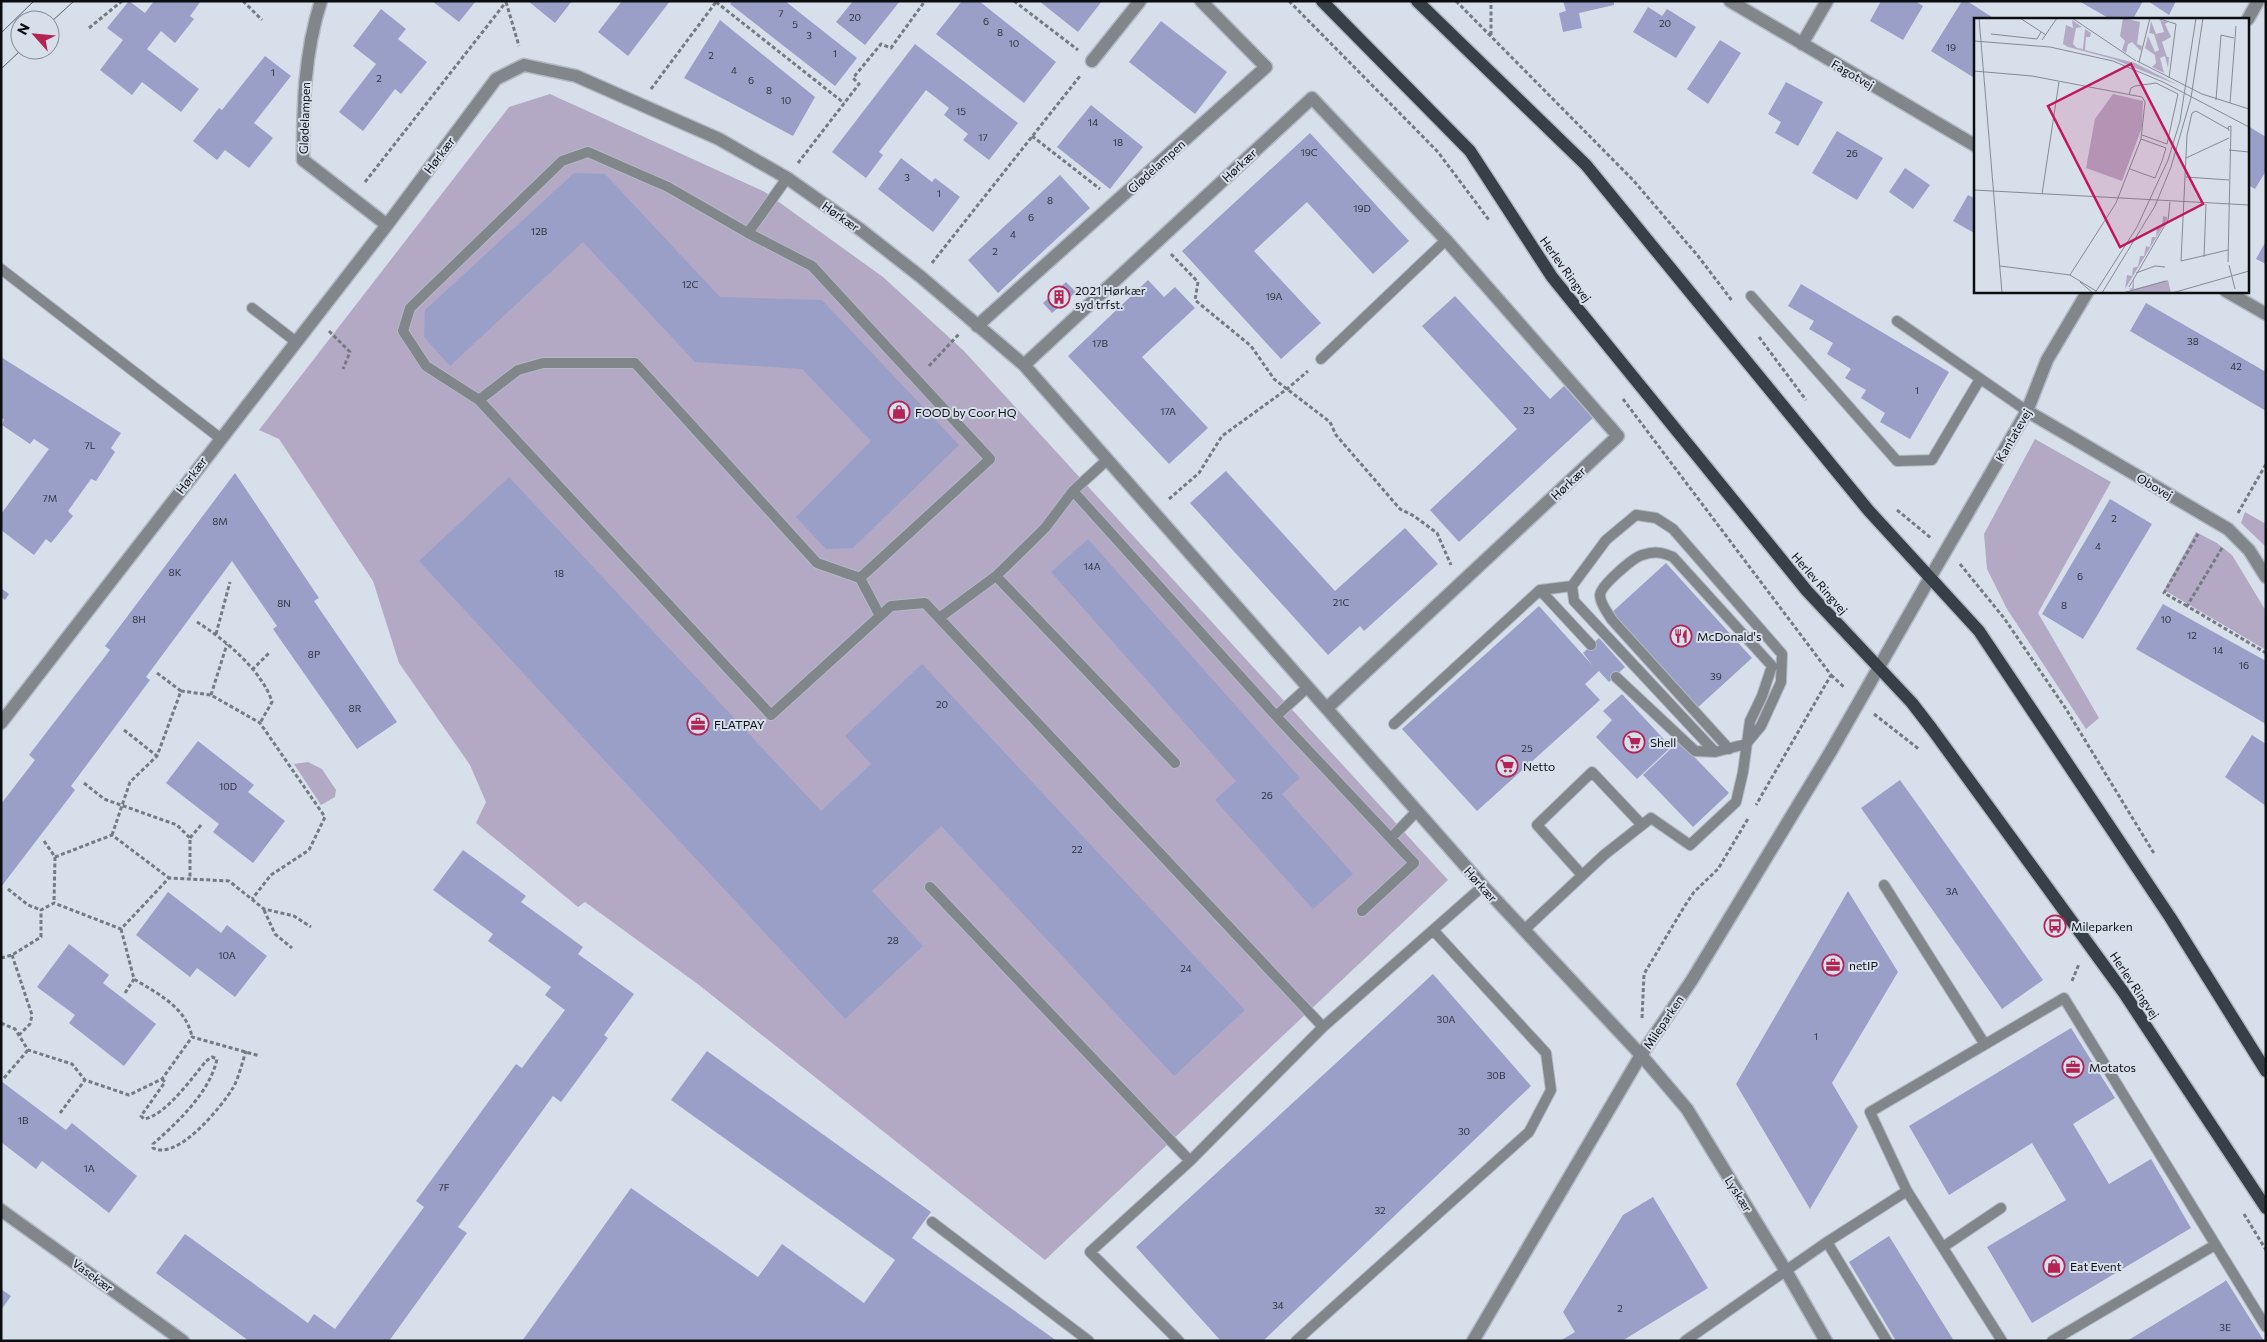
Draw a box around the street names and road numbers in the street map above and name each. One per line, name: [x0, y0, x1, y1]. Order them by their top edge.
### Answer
street label: Fagotvej: [1829, 56, 1877, 92]
street label: Glødelampen: [296, 82, 312, 154]
street label: Hørkær: [421, 134, 457, 176]
street label: Glødelampen: [1124, 137, 1188, 195]
street label: Hørkær: [1219, 145, 1259, 184]
street label: Hørkær: [820, 198, 862, 234]
street label: Herlev Ringvej: [1538, 233, 1594, 305]
street label: Kantatevej: [1992, 406, 2034, 464]
street label: Hørkær: [173, 454, 209, 496]
street label: Hørkær: [1548, 463, 1588, 502]
street label: Obovej: [2135, 470, 2175, 502]
street label: Herlev Ringvej: [1789, 549, 1851, 617]
street label: Hørkær: [1462, 864, 1500, 904]
street label: Herlev Ringvej: [2107, 949, 2163, 1021]
street label: Mileparken: [1640, 993, 1686, 1051]
street label: Lyskær: [1723, 1174, 1755, 1215]
street label: Vasekær: [70, 1256, 116, 1295]

